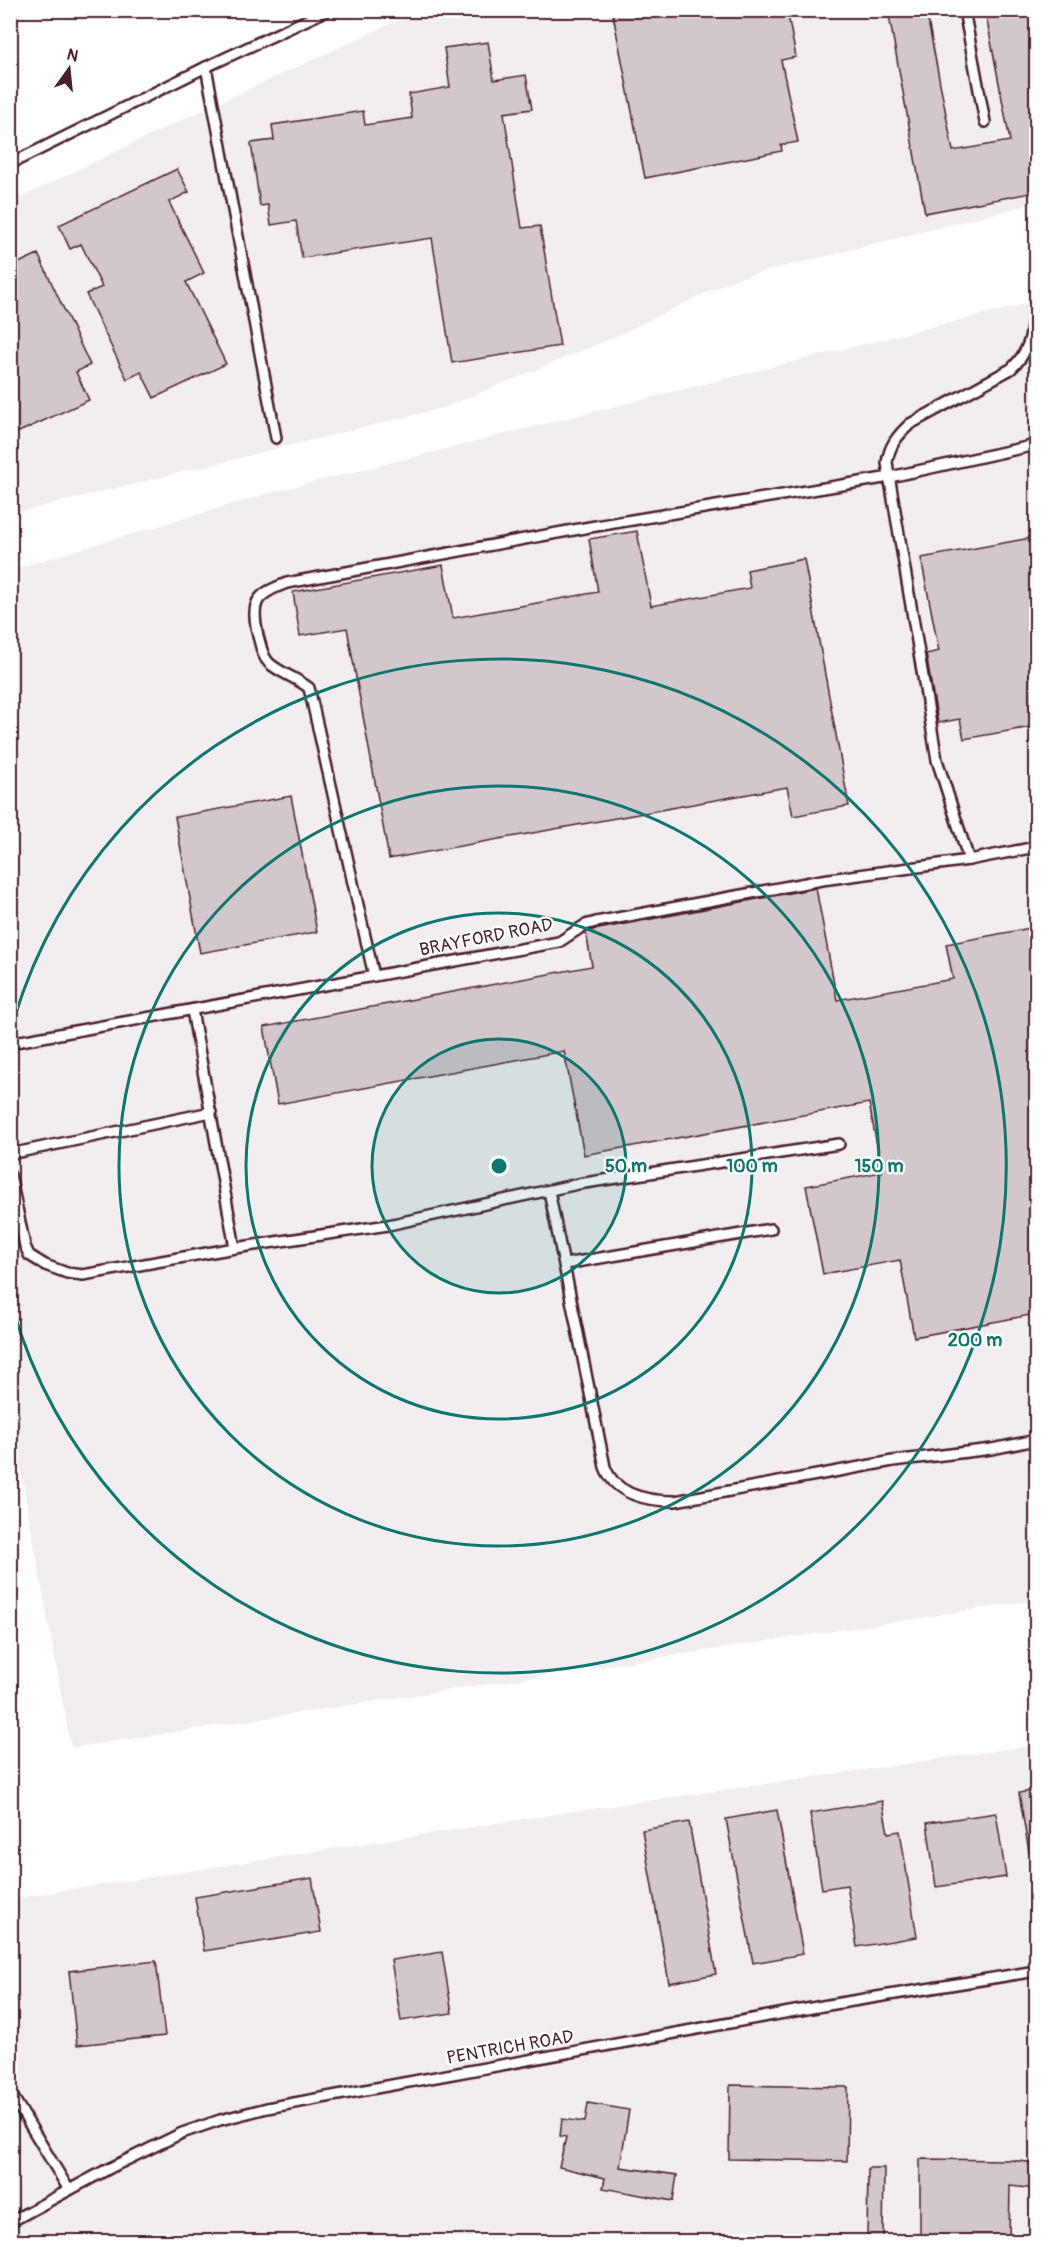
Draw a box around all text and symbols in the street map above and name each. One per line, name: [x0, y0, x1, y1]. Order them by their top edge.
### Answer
north arrow: [39, 39, 99, 99]
text: N: [65, 44, 81, 67]
street label: BRAYFORD ROAD: [417, 913, 555, 962]
text: 50 m: [605, 1155, 647, 1178]
text: 100 m: [726, 1155, 778, 1178]
text: 150 m: [855, 1155, 904, 1178]
centre of rings: [489, 1156, 509, 1176]
text: 200 m: [948, 1329, 1002, 1352]
street label: PENTRICH ROAD: [445, 2025, 575, 2070]

